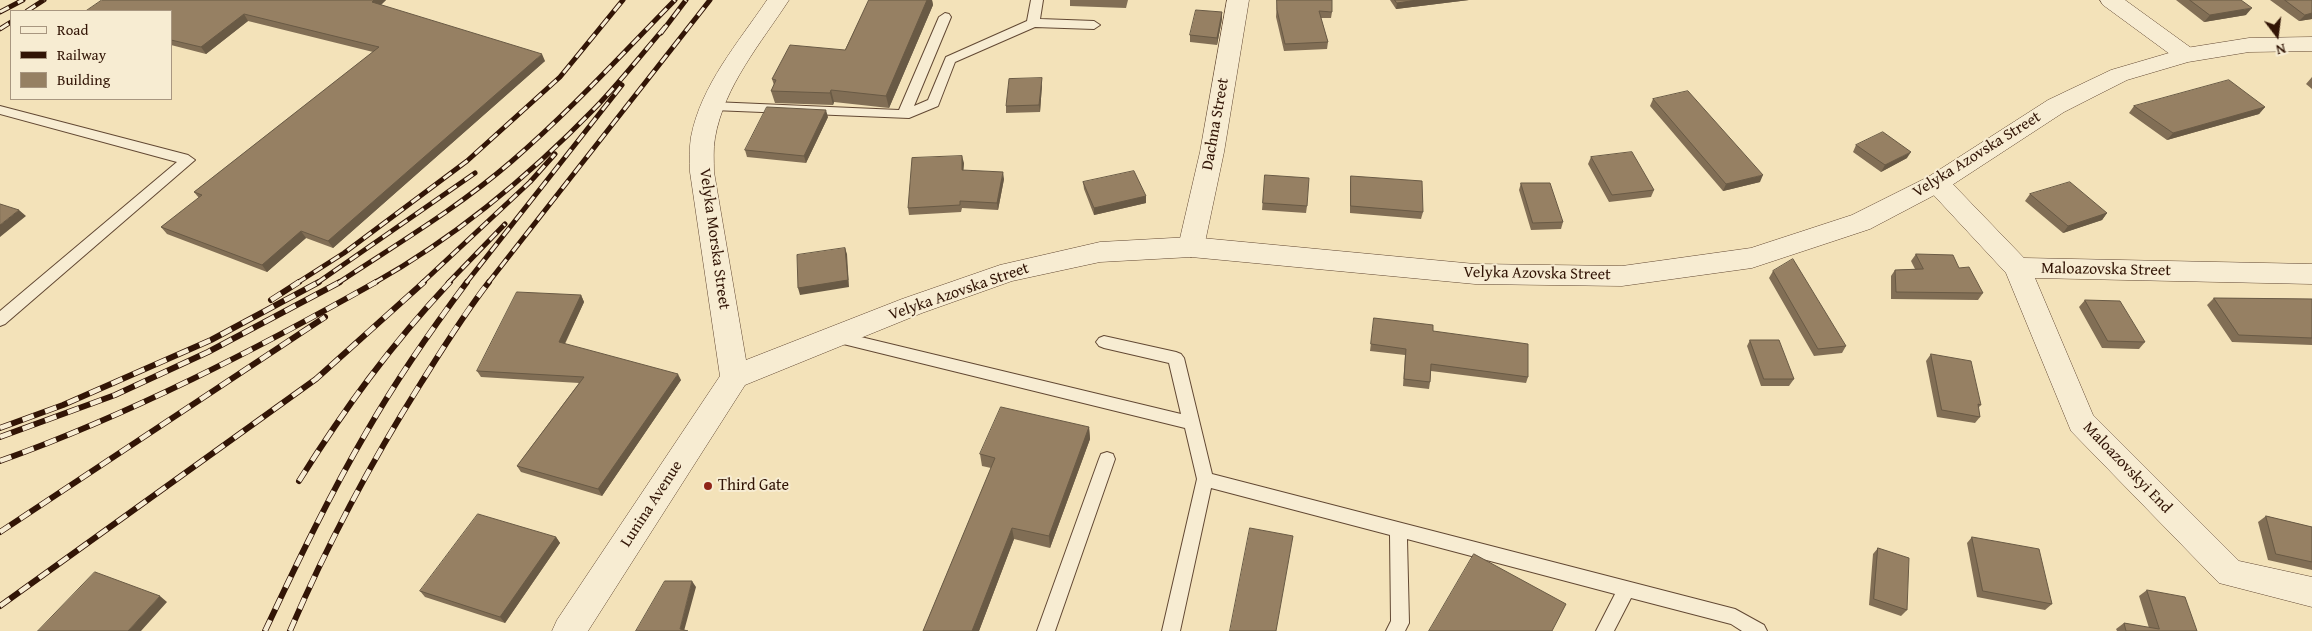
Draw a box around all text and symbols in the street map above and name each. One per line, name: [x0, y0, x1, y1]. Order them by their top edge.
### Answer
legend: [10, 10, 172, 100]
north arrow: [2252, 10, 2302, 60]
text: Road: [57, 19, 88, 40]
text: N: [2274, 39, 2288, 60]
text: Railway: [57, 44, 106, 65]
text: Building: [57, 69, 110, 90]
street label: Dachna Street: [1198, 76, 1234, 172]
street label: Velyka Azovska Street: [1909, 108, 2045, 202]
street label: Velyka Morska Street: [695, 167, 733, 311]
street label: Velyka Azovska Street: [886, 259, 1032, 325]
street label: Maloazovska Street: [2041, 259, 2171, 281]
street label: Velyka Azovska Street: [1463, 263, 1611, 285]
street label: Maloazovskyi End: [2078, 418, 2176, 518]
street label: Lunina Avenue: [617, 457, 687, 551]
place label: Third Gate: [718, 476, 789, 496]
marker: Third Gate: [702, 480, 714, 492]

